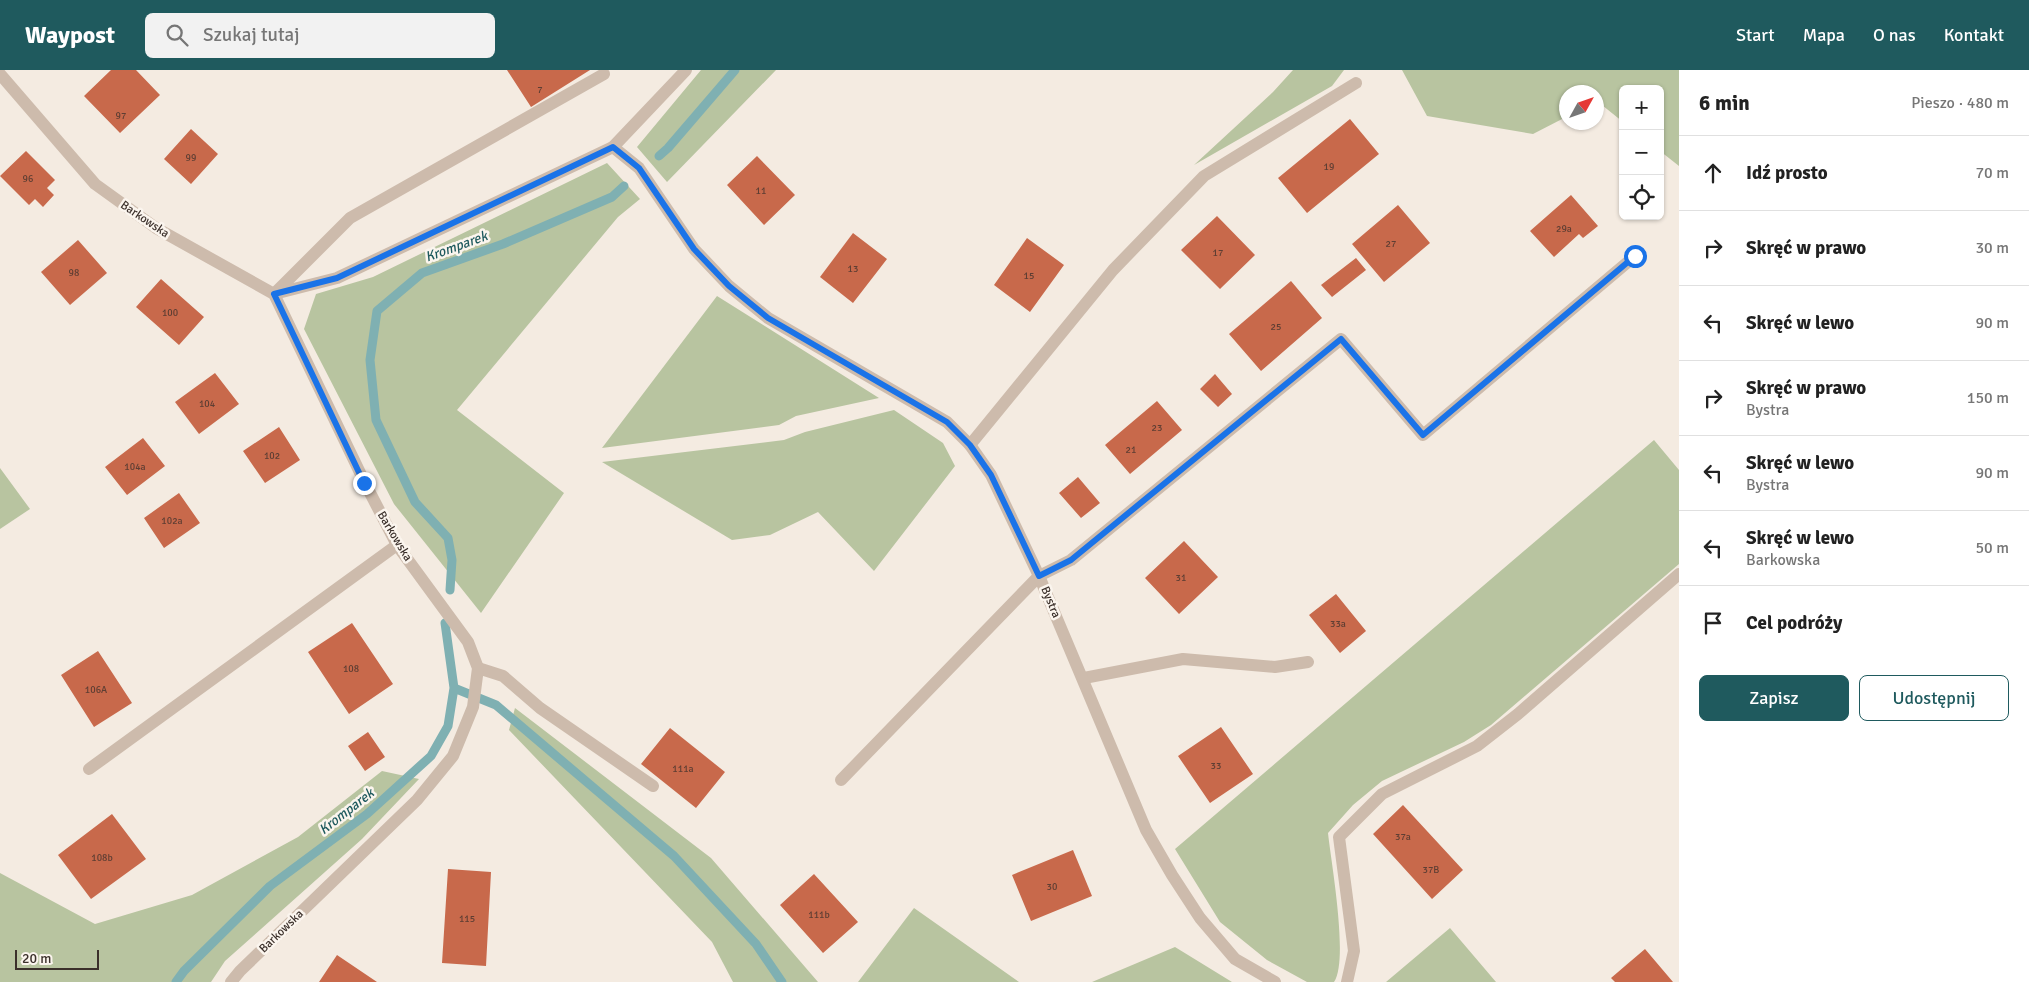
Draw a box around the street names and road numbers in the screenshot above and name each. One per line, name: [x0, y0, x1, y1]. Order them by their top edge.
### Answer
street label: Barkowska: [117, 198, 172, 241]
street label: Barkowska: [374, 509, 415, 564]
street label: Bystra: [1037, 584, 1064, 620]
street label: Barkowska: [256, 907, 307, 956]

